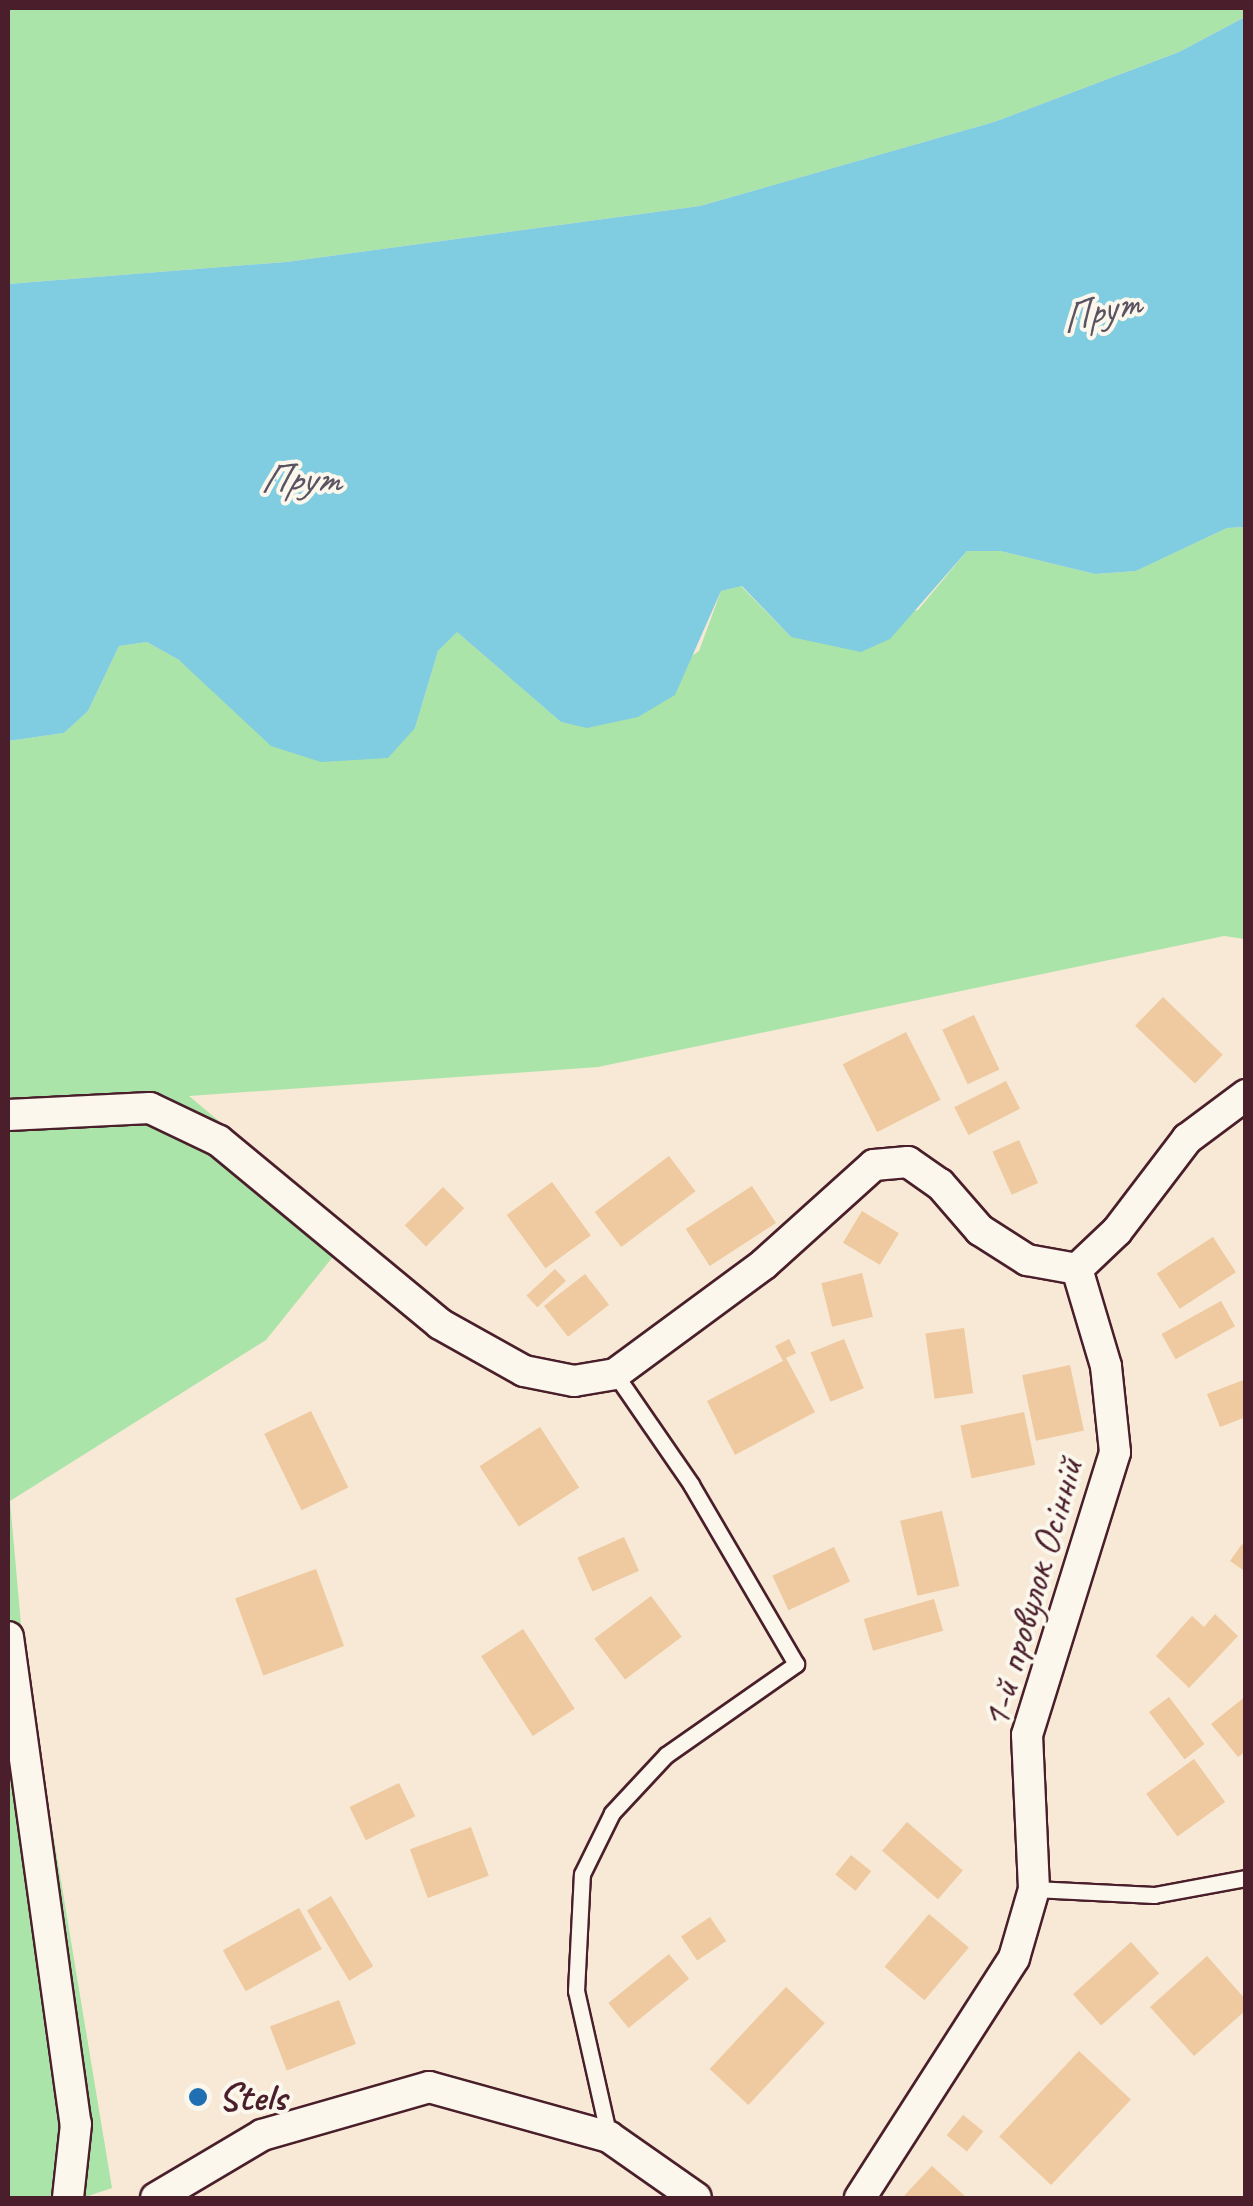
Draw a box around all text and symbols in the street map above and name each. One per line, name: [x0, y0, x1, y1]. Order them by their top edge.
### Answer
water label: Прут: [1055, 277, 1145, 345]
water label: Прут: [260, 454, 340, 504]
street label: 1-й провулок Осінній: [971, 1453, 1093, 1733]
place label: Stels: [218, 2073, 286, 2121]
marker: Stels: [187, 2086, 209, 2108]

